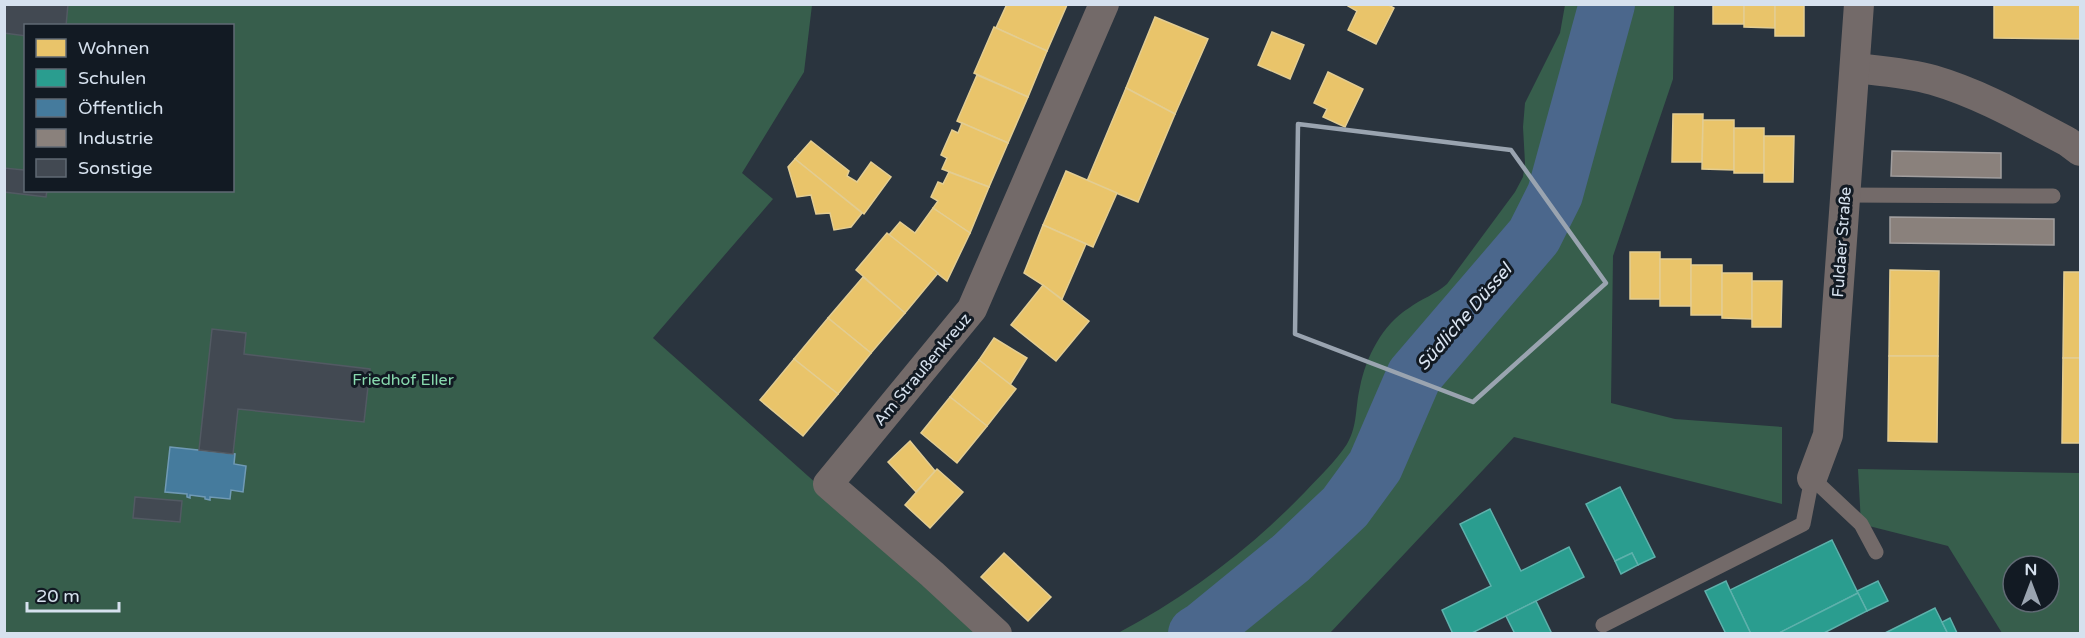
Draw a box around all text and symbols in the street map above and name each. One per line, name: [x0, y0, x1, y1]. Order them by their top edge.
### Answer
legend: [24, 24, 234, 192]
text: Wohnen: [78, 37, 149, 59]
text: Schulen: [78, 67, 146, 89]
text: Öffentlich: [78, 97, 163, 119]
text: Industrie: [78, 127, 153, 149]
text: Sonstige: [78, 157, 152, 179]
street label: Fuldaer Straße: [1828, 186, 1856, 298]
water label: Südliche Düssel: [1412, 257, 1518, 375]
street label: Am Straußenkreuz: [870, 309, 976, 430]
park label: Friedhof Eller: [352, 370, 455, 390]
north arrow: [2001, 554, 2061, 614]
text: N: [2025, 560, 2037, 580]
scale bar: [27, 575, 118, 613]
text: 20 m: [36, 585, 80, 607]

